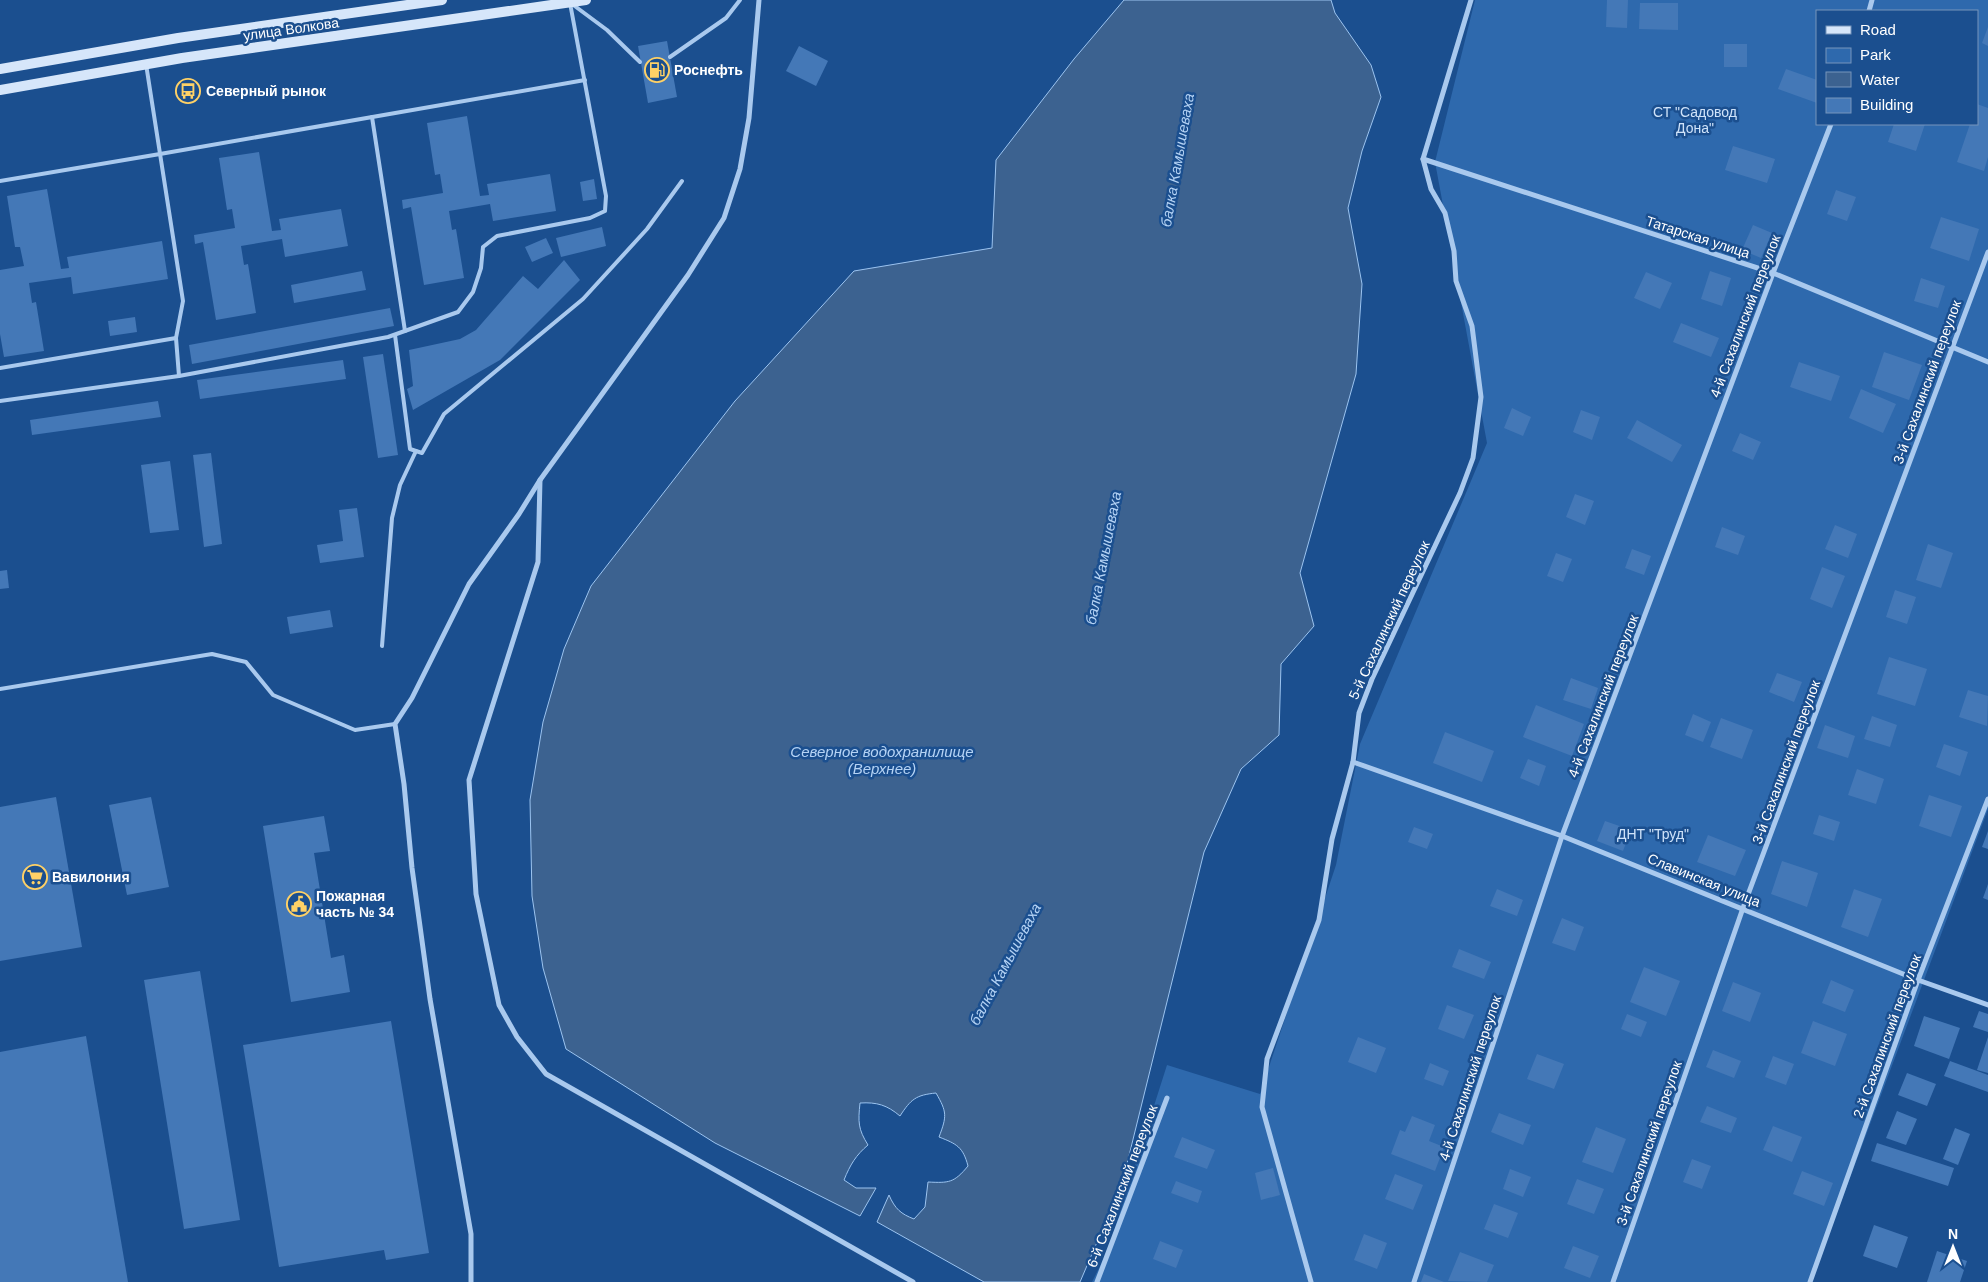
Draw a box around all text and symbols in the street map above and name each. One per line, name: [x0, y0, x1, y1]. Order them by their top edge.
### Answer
legend: [1816, 10, 1978, 125]
street label: улица Волкова: [242, 14, 340, 44]
text: Road: [1860, 21, 1896, 38]
text: Park: [1860, 46, 1891, 63]
fuel station icon: Роснефть: [644, 57, 670, 83]
place label: Роснефть: [674, 62, 743, 78]
text: Water: [1860, 71, 1899, 88]
bus stop icon: Северный рынок: [175, 78, 201, 104]
place label: Северный рынок: [206, 83, 327, 99]
water label: балка Камышеваха: [1157, 92, 1197, 228]
text: Building: [1860, 96, 1913, 113]
park label: СТ "Садовод Дона": [1653, 104, 1737, 136]
street label: Татарская улица: [1644, 213, 1752, 261]
street label: 4-й Сахалинский переулок: [1707, 232, 1784, 400]
street label: 3-й Сахалинский переулок: [1890, 297, 1964, 466]
water label: балка Камышеваха: [1082, 490, 1124, 626]
street label: 5-й Сахалинский переулок: [1345, 537, 1433, 702]
street label: 4-й Сахалинский переулок: [1565, 612, 1642, 780]
street label: 3-й Сахалинский переулок: [1749, 677, 1823, 846]
water label: Северное водохранилище (Верхнее): [790, 743, 974, 777]
park label: ДНТ "Труд": [1617, 826, 1689, 842]
street label: Славинская улица: [1645, 850, 1763, 910]
supermarket icon: Вавилония: [22, 864, 48, 890]
place label: Вавилония: [52, 869, 130, 885]
place label: Пожарная часть № 34: [316, 888, 394, 920]
public building icon: Пожарная часть № 34: [286, 891, 312, 917]
water label: балка Камышеваха: [966, 900, 1044, 1028]
street label: 2-й Сахалинский переулок: [1850, 951, 1924, 1120]
street label: 4-й Сахалинский переулок: [1436, 992, 1505, 1163]
street label: 3-й Сахалинский переулок: [1613, 1058, 1685, 1227]
street label: 6-й Сахалинский переулок: [1084, 1102, 1161, 1270]
north arrow: [1928, 1222, 1978, 1272]
text: N: [1948, 1226, 1958, 1242]

